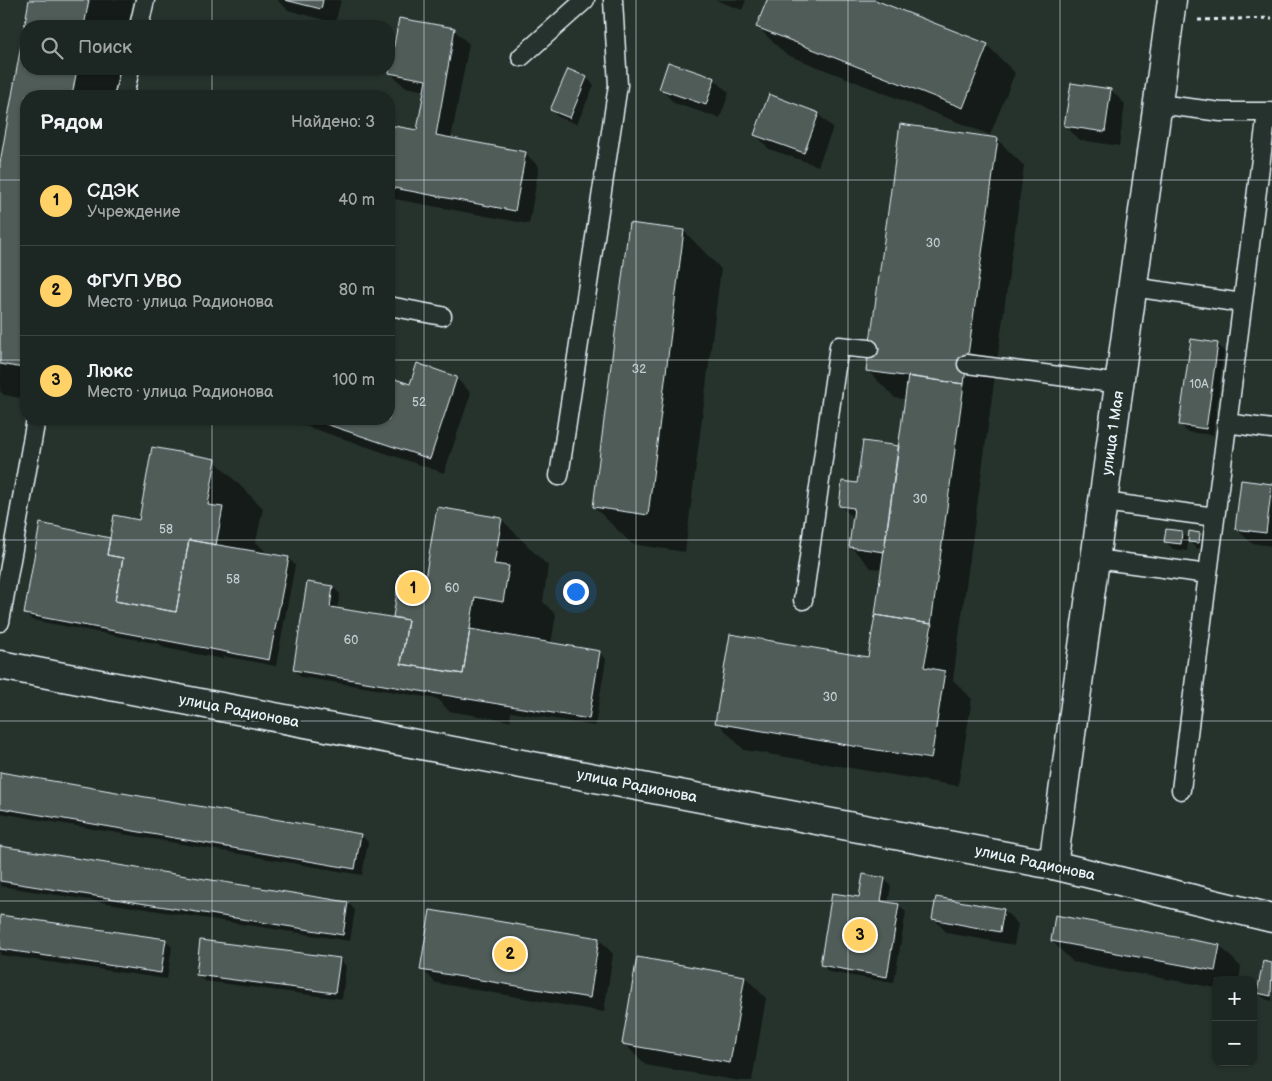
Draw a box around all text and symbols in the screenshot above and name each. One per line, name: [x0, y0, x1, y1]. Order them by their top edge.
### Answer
search box: [20, 20, 395, 75]
icon: search: [38, 34, 66, 62]
text: Поиск: [78, 36, 132, 59]
text: Рядом: [40, 110, 103, 135]
text: Найдено: 3: [291, 113, 375, 132]
text: СДЭК: [87, 180, 139, 203]
text: 1: [53, 191, 59, 210]
text: 40 m: [338, 191, 375, 210]
text: Учреждение: [87, 203, 180, 222]
house number: 30: [926, 236, 940, 251]
text: ФГУП УВО: [87, 270, 182, 293]
text: 2: [51, 281, 61, 300]
text: 80 m: [339, 281, 375, 300]
text: Место · улица Радионова: [87, 293, 273, 312]
text: Люкс: [87, 360, 133, 383]
house number: 32: [632, 362, 646, 377]
text: 3: [51, 371, 61, 390]
text: 100 m: [332, 371, 375, 390]
house number: 10А: [1190, 377, 1209, 392]
text: Место · улица Радионова: [87, 383, 273, 402]
street label: улица 1 Мая: [1098, 390, 1128, 476]
house number: 52: [412, 395, 426, 410]
house number: 30: [913, 492, 927, 507]
house number: 58: [159, 522, 173, 537]
pin: 1: [397, 569, 429, 607]
house number: 58: [226, 572, 240, 587]
your location: [563, 579, 589, 605]
house number: 60: [445, 581, 459, 596]
house number: 60: [344, 633, 358, 648]
street label: улица Радионова: [177, 690, 301, 732]
house number: 30: [823, 690, 837, 705]
street label: улица Радионова: [575, 765, 699, 807]
street label: улица Радионова: [973, 841, 1097, 885]
pin: 3: [844, 916, 876, 954]
pin: 2: [494, 935, 526, 973]
map controls: [1212, 976, 1257, 1066]
button: +: [1212, 976, 1257, 1021]
button: −: [1212, 1021, 1257, 1066]

